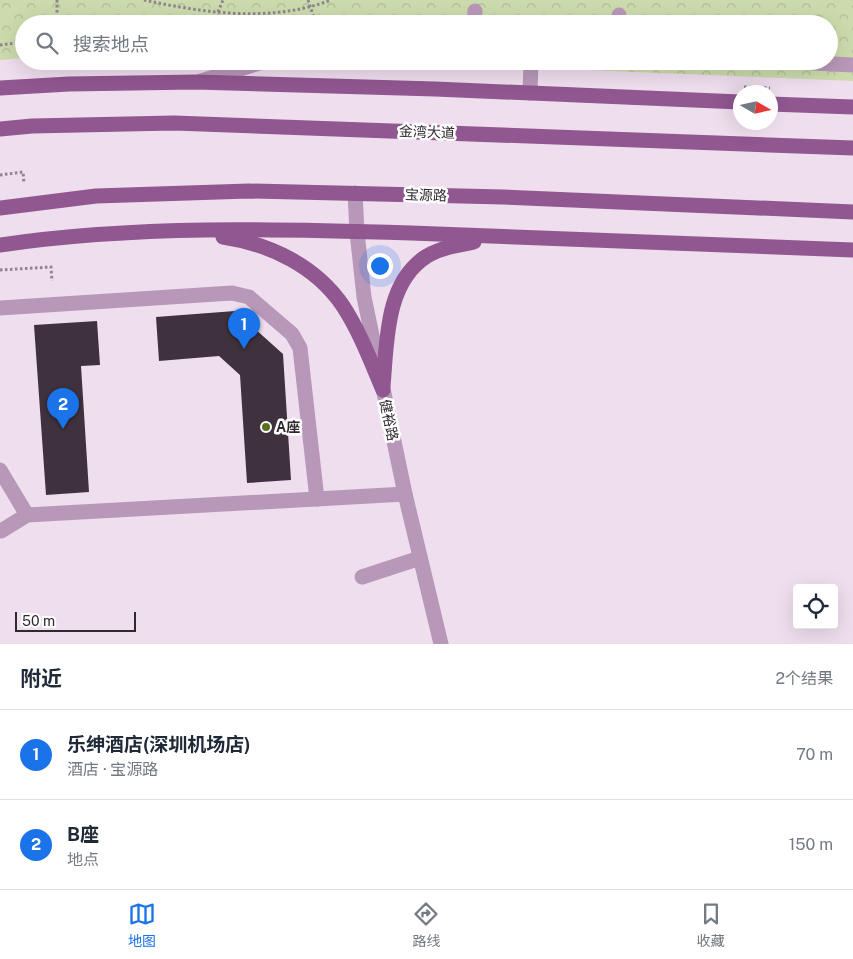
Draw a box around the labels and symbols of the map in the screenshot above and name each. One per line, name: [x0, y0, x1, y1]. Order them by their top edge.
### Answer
north arrow: [733, 85, 778, 130]
street label: 金湾大道: [399, 123, 455, 141]
street label: 宝源路: [405, 186, 447, 204]
your location: [367, 253, 393, 279]
pin: 1: [228, 308, 260, 349]
pin: 2: [47, 388, 79, 429]
street label: 健裕路: [377, 398, 401, 442]
place label: A座: [276, 419, 300, 435]
marker: A座: [260, 421, 272, 433]
scale bar: [15, 609, 136, 632]

